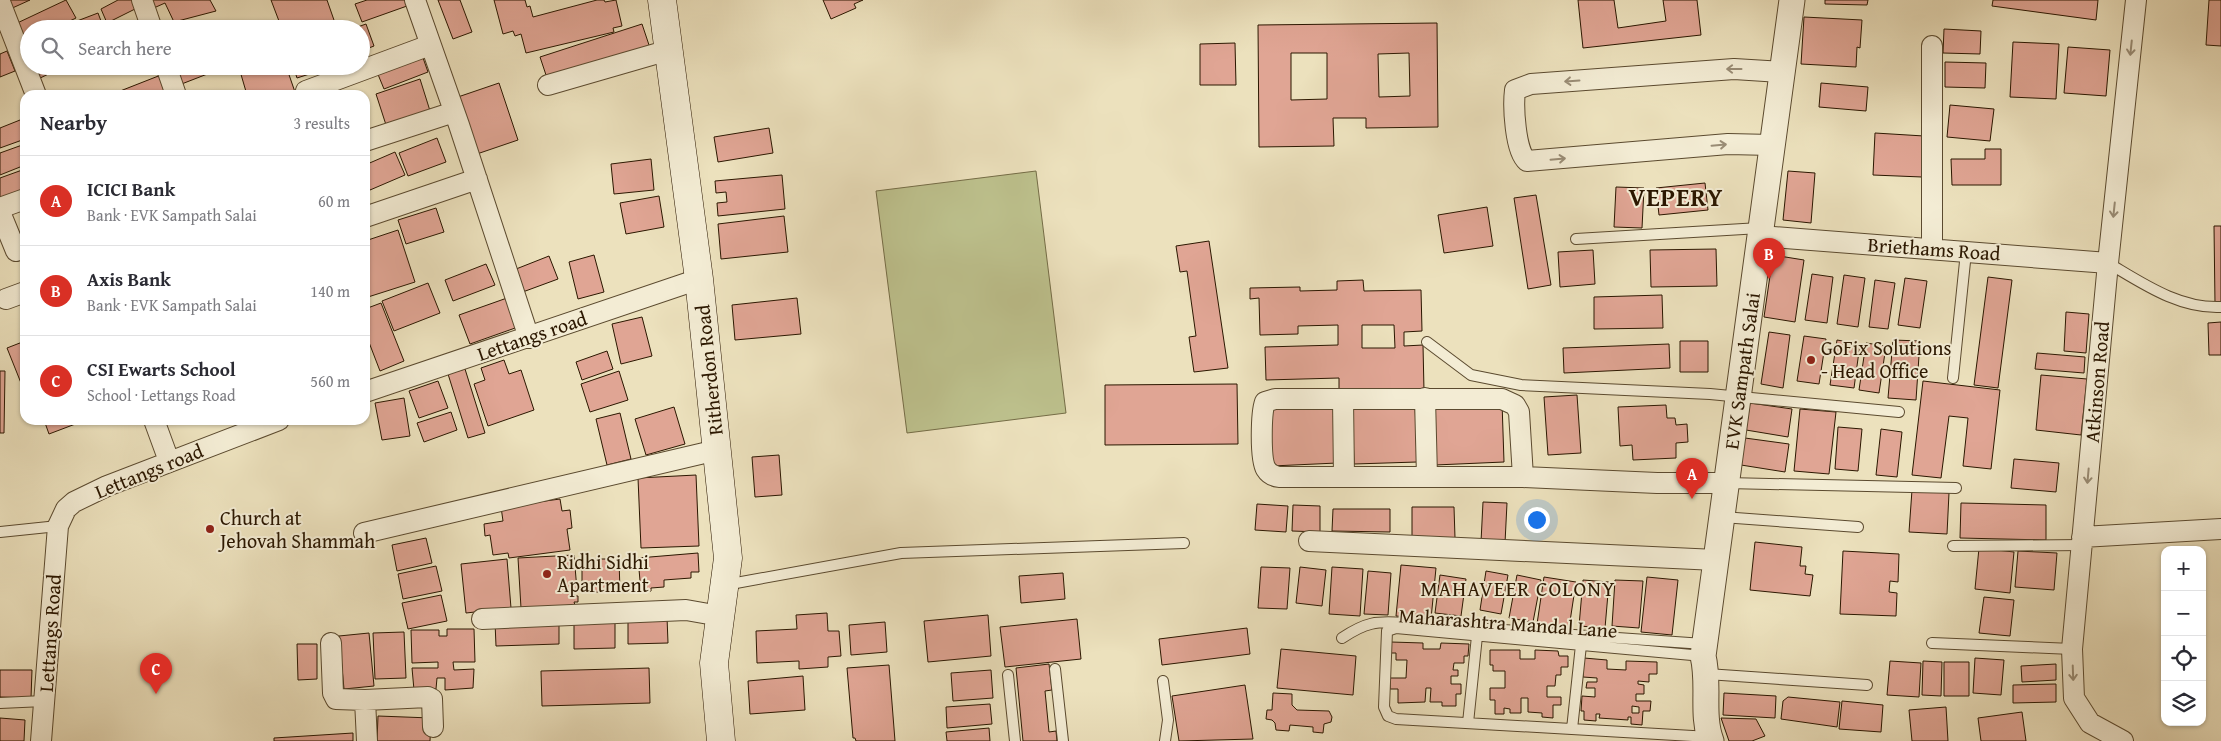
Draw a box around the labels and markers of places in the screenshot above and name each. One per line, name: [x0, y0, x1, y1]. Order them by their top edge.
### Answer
pin: B: [1753, 238, 1785, 279]
place label: GoFix Solutions - Head Office: [1821, 333, 1951, 385]
marker: GoFix Solutions - Head Office: [1805, 354, 1817, 366]
pin: A: [1676, 458, 1708, 499]
place label: Church at Jehovah Shammah: [217, 503, 375, 555]
marker: Church at Jehovah Shammah: [204, 523, 216, 535]
place label: Ridhi Sidhi Apartment: [557, 547, 649, 599]
marker: Ridhi Sidhi Apartment: [541, 568, 553, 580]
pin: C: [140, 653, 172, 694]

